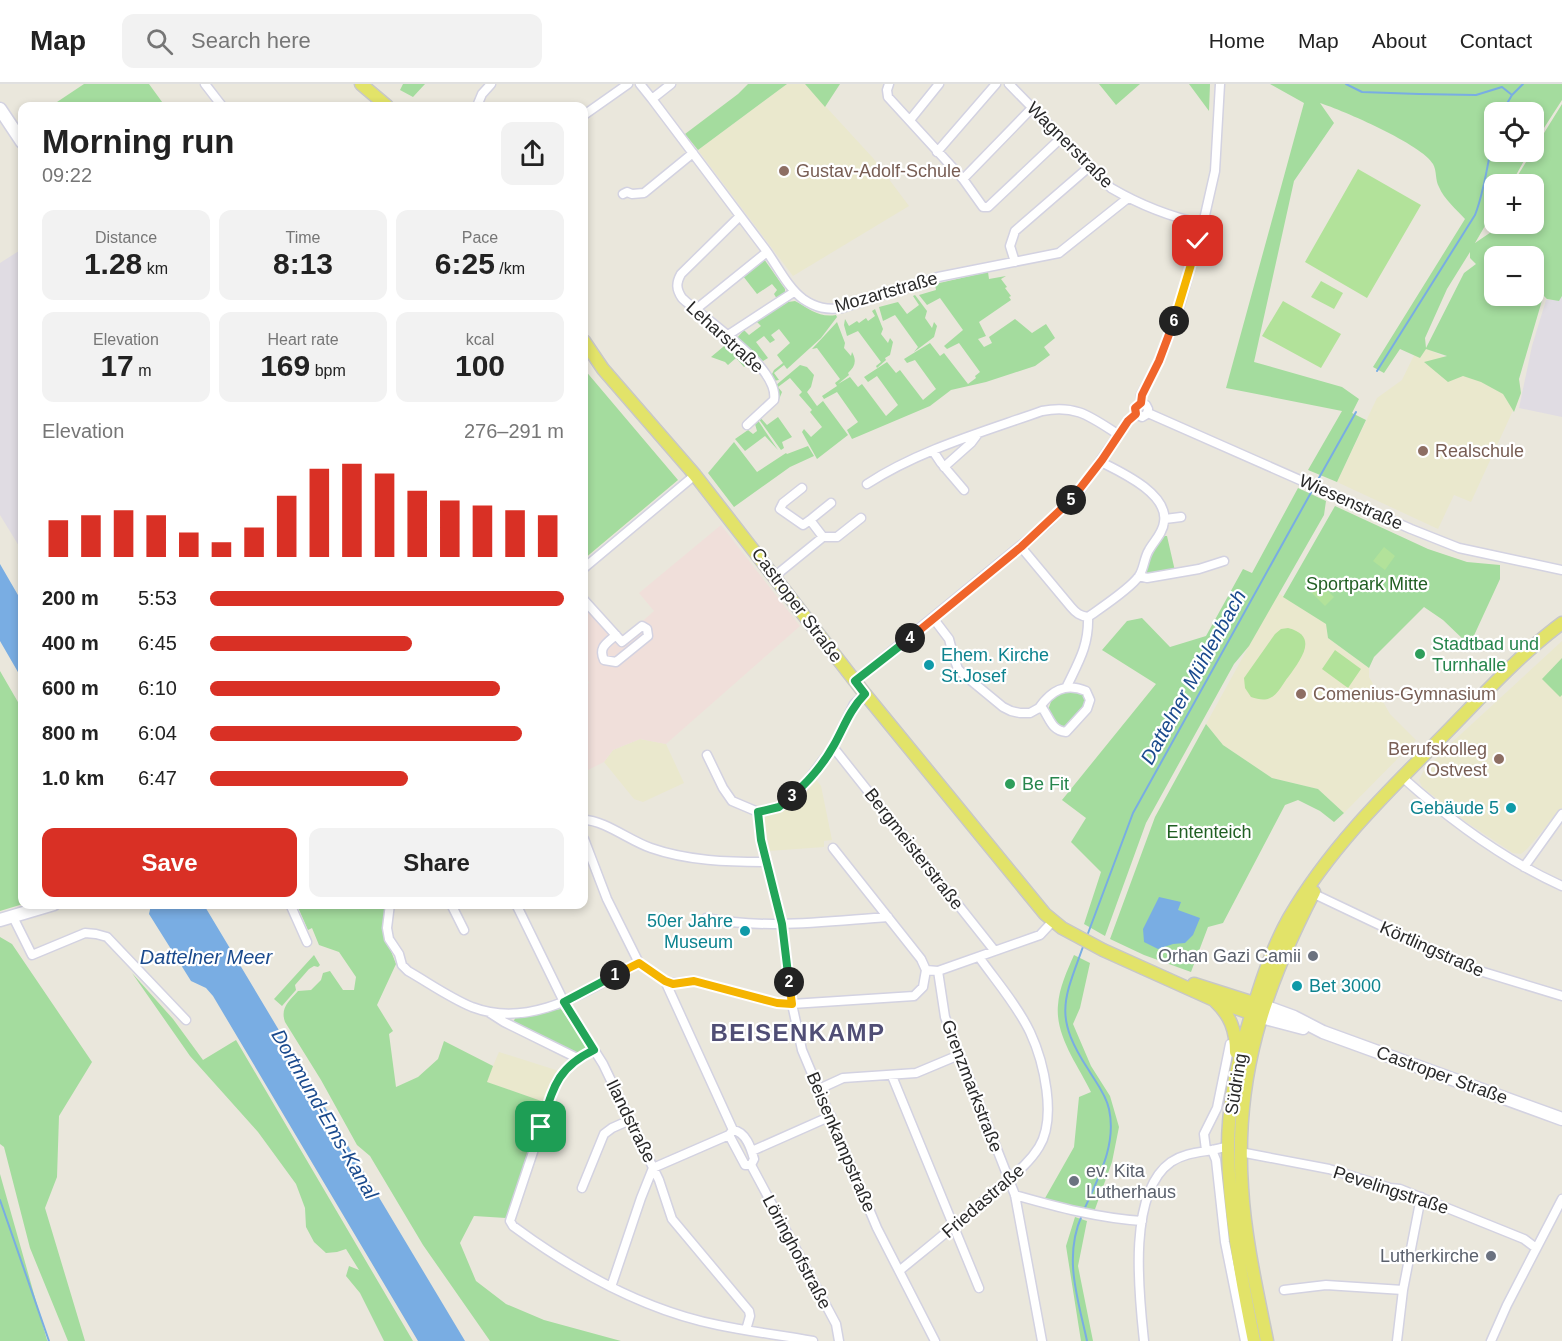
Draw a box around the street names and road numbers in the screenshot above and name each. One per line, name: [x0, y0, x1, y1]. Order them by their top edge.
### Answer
street label: Wagnerstraße: [1023, 98, 1117, 192]
street label: Mozartstraße: [832, 268, 940, 316]
street label: Leharstraße: [682, 297, 768, 377]
street label: Wiesenstraße: [1296, 470, 1406, 534]
street label: Castroper Straße: [747, 544, 847, 666]
street label: Bergmeisterstraße: [861, 785, 967, 913]
street label: Körtlingstraße: [1377, 917, 1487, 981]
street label: Grenzmarkstraße: [938, 1017, 1006, 1155]
street label: Castroper Straße: [1374, 1042, 1510, 1108]
street label: Südring: [1221, 1052, 1251, 1116]
street label: Beisenkampstraße: [802, 1069, 880, 1215]
street label: Ilandstraße: [602, 1076, 660, 1166]
street label: Friedastraße: [938, 1160, 1028, 1242]
street label: Pevelingstraße: [1331, 1162, 1451, 1218]
street label: Löringhofstraße: [759, 1192, 835, 1312]

